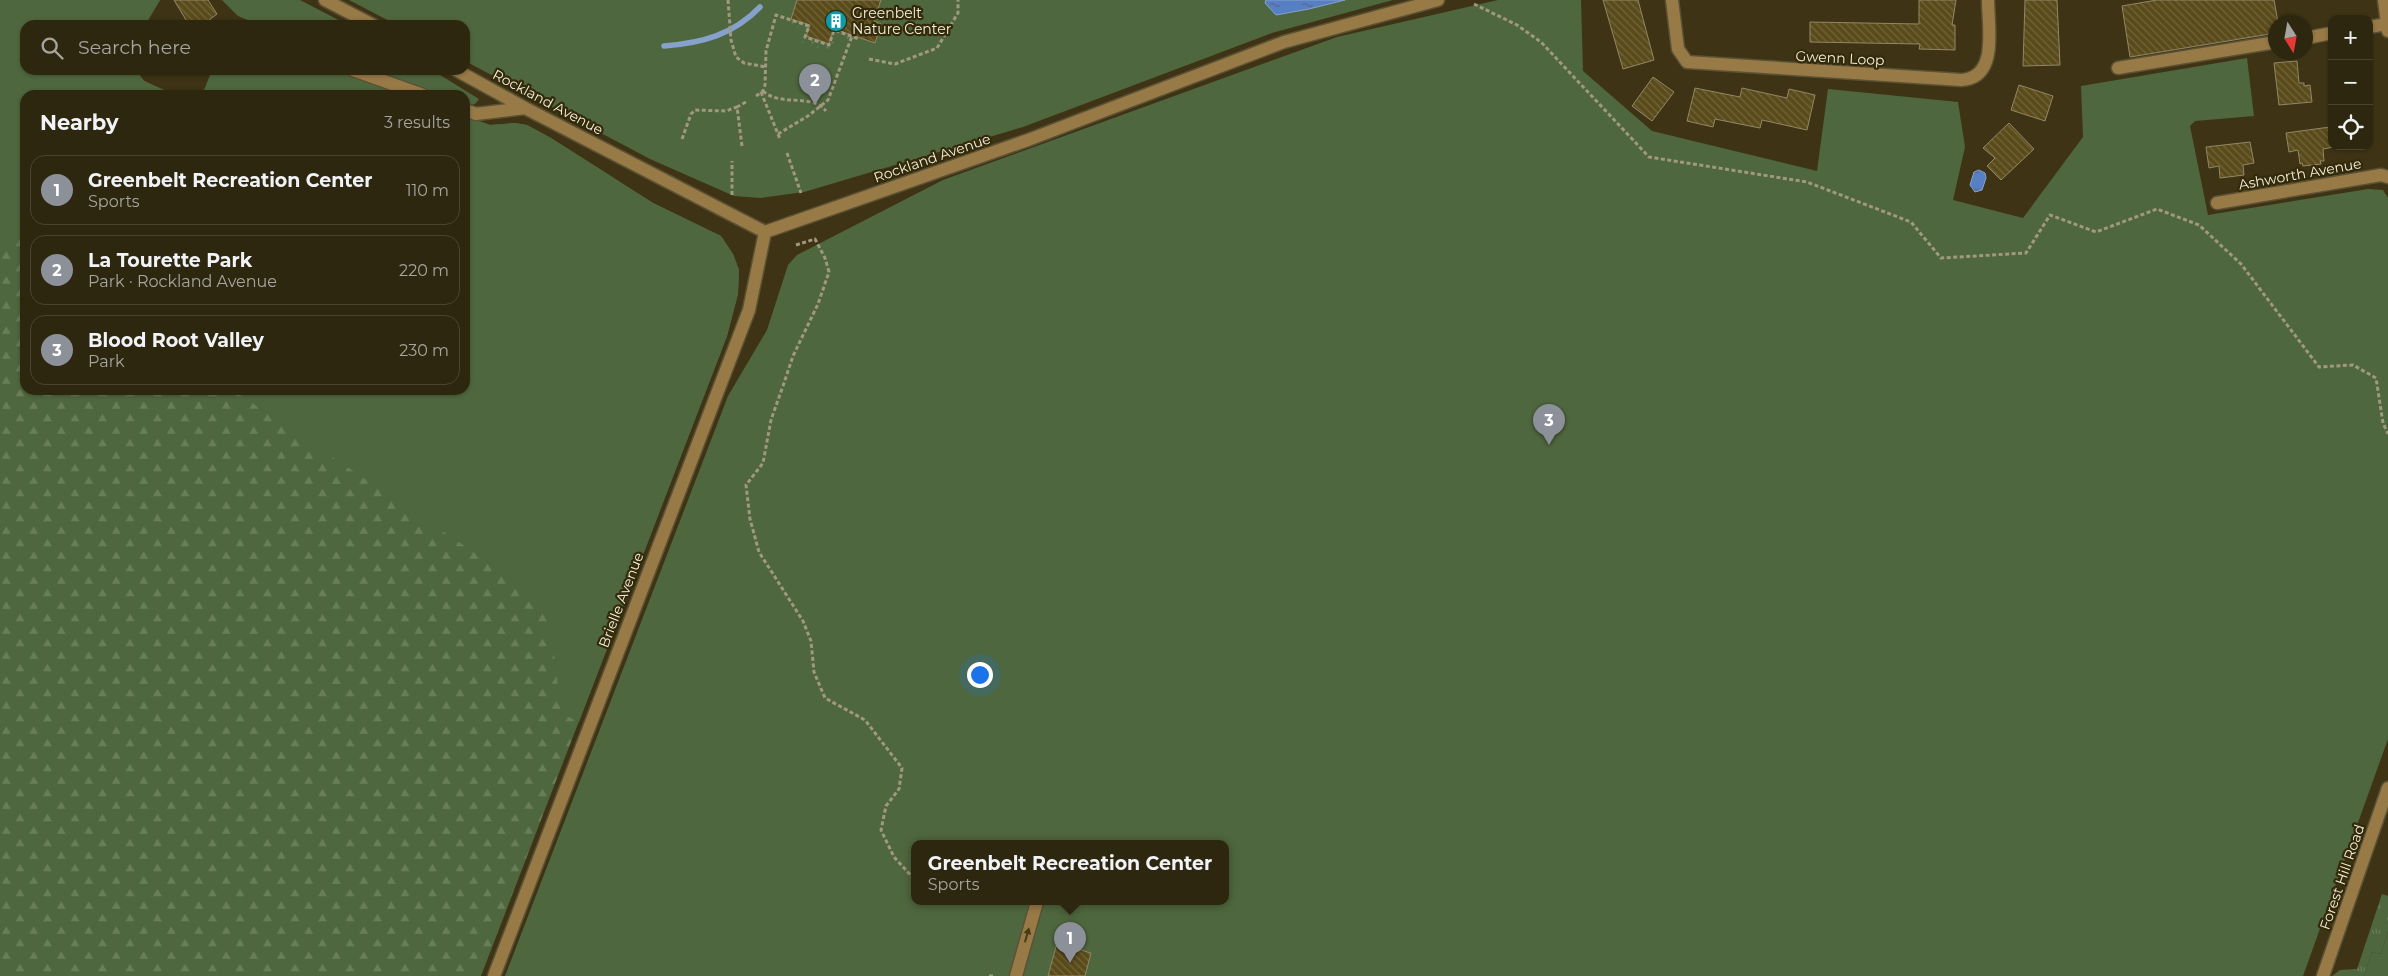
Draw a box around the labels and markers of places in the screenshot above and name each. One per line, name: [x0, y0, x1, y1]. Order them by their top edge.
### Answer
place label: Greenbelt Nature Center: [852, 4, 952, 38]
building icon: Greenbelt Nature Center: [824, 9, 848, 33]
pin: 2: [799, 64, 831, 105]
pin: 3: [1533, 404, 1565, 445]
pin: 1: [1054, 922, 1086, 963]

